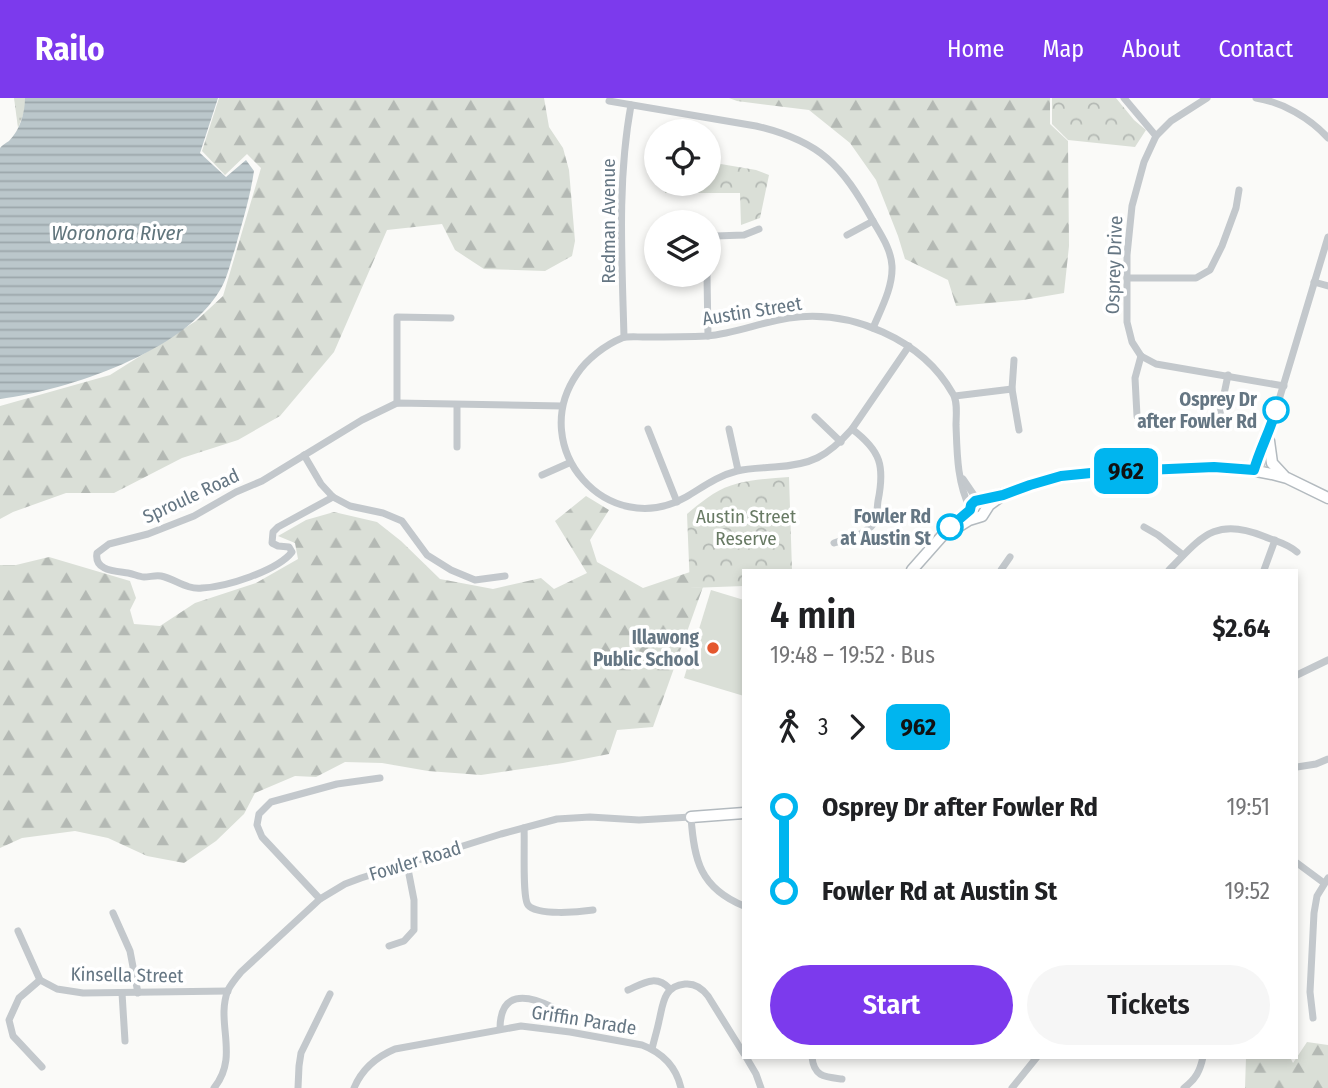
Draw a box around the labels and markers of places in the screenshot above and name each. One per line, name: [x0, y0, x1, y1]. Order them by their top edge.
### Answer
place label: Osprey Dr after Fowler Rd: [1137, 388, 1258, 433]
marker: Osprey Dr after Fowler Rd: [1263, 397, 1289, 423]
place label: Fowler Rd at Austin St: [840, 505, 931, 550]
marker: Fowler Rd at Austin St: [937, 514, 963, 540]
place label: Illawong Public School: [593, 626, 700, 671]
marker: Illawong Public School: [705, 640, 721, 656]

